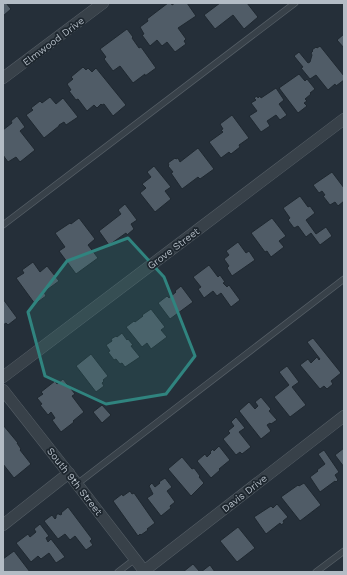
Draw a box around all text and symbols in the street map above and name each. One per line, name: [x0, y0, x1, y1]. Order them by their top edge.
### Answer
street label: Elmwood Drive: [21, 15, 86, 68]
street label: Grove Street: [145, 225, 202, 271]
street label: South 9th Street: [45, 445, 105, 518]
street label: Davis Drive: [220, 472, 269, 514]

